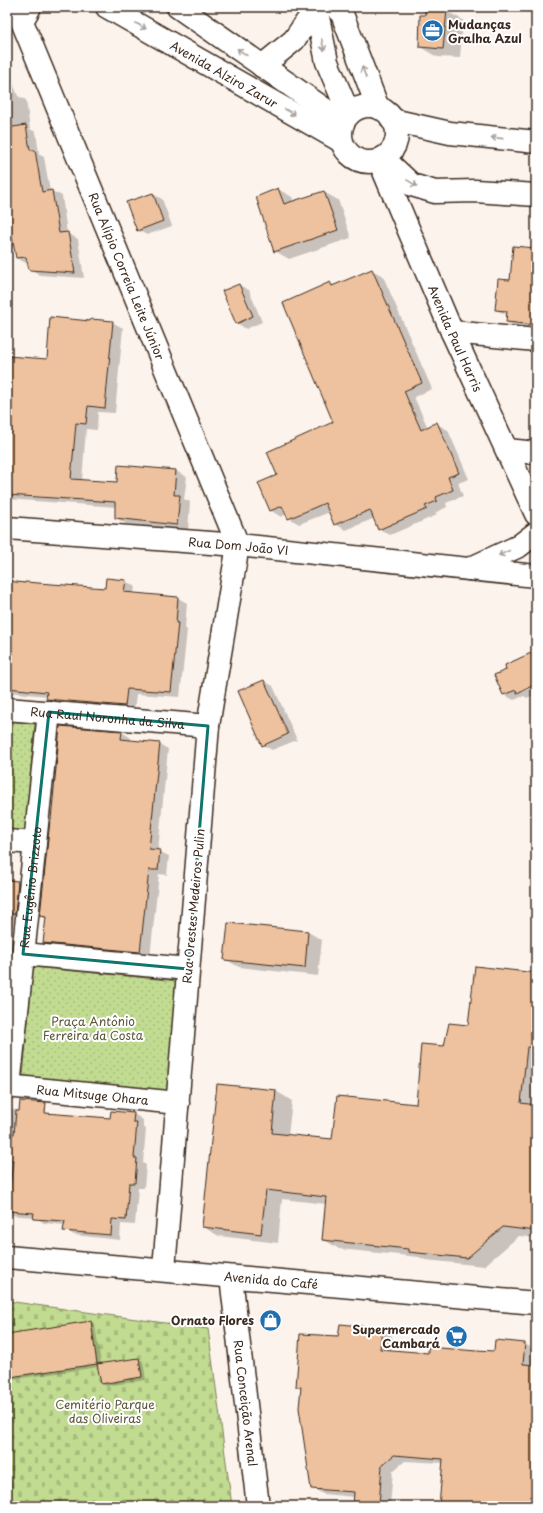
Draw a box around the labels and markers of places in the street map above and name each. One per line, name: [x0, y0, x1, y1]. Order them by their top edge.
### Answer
place label: Mudanças Gralha Azul: [448, 15, 522, 47]
office icon: Mudanças Gralha Azul: [419, 18, 445, 44]
shop icon: Ornato Flores: [257, 1307, 283, 1333]
place label: Ornato Flores: [171, 1311, 254, 1329]
place label: Supermercado Cambará: [353, 1320, 441, 1352]
supermarket icon: Supermercado Cambará: [443, 1323, 469, 1349]

